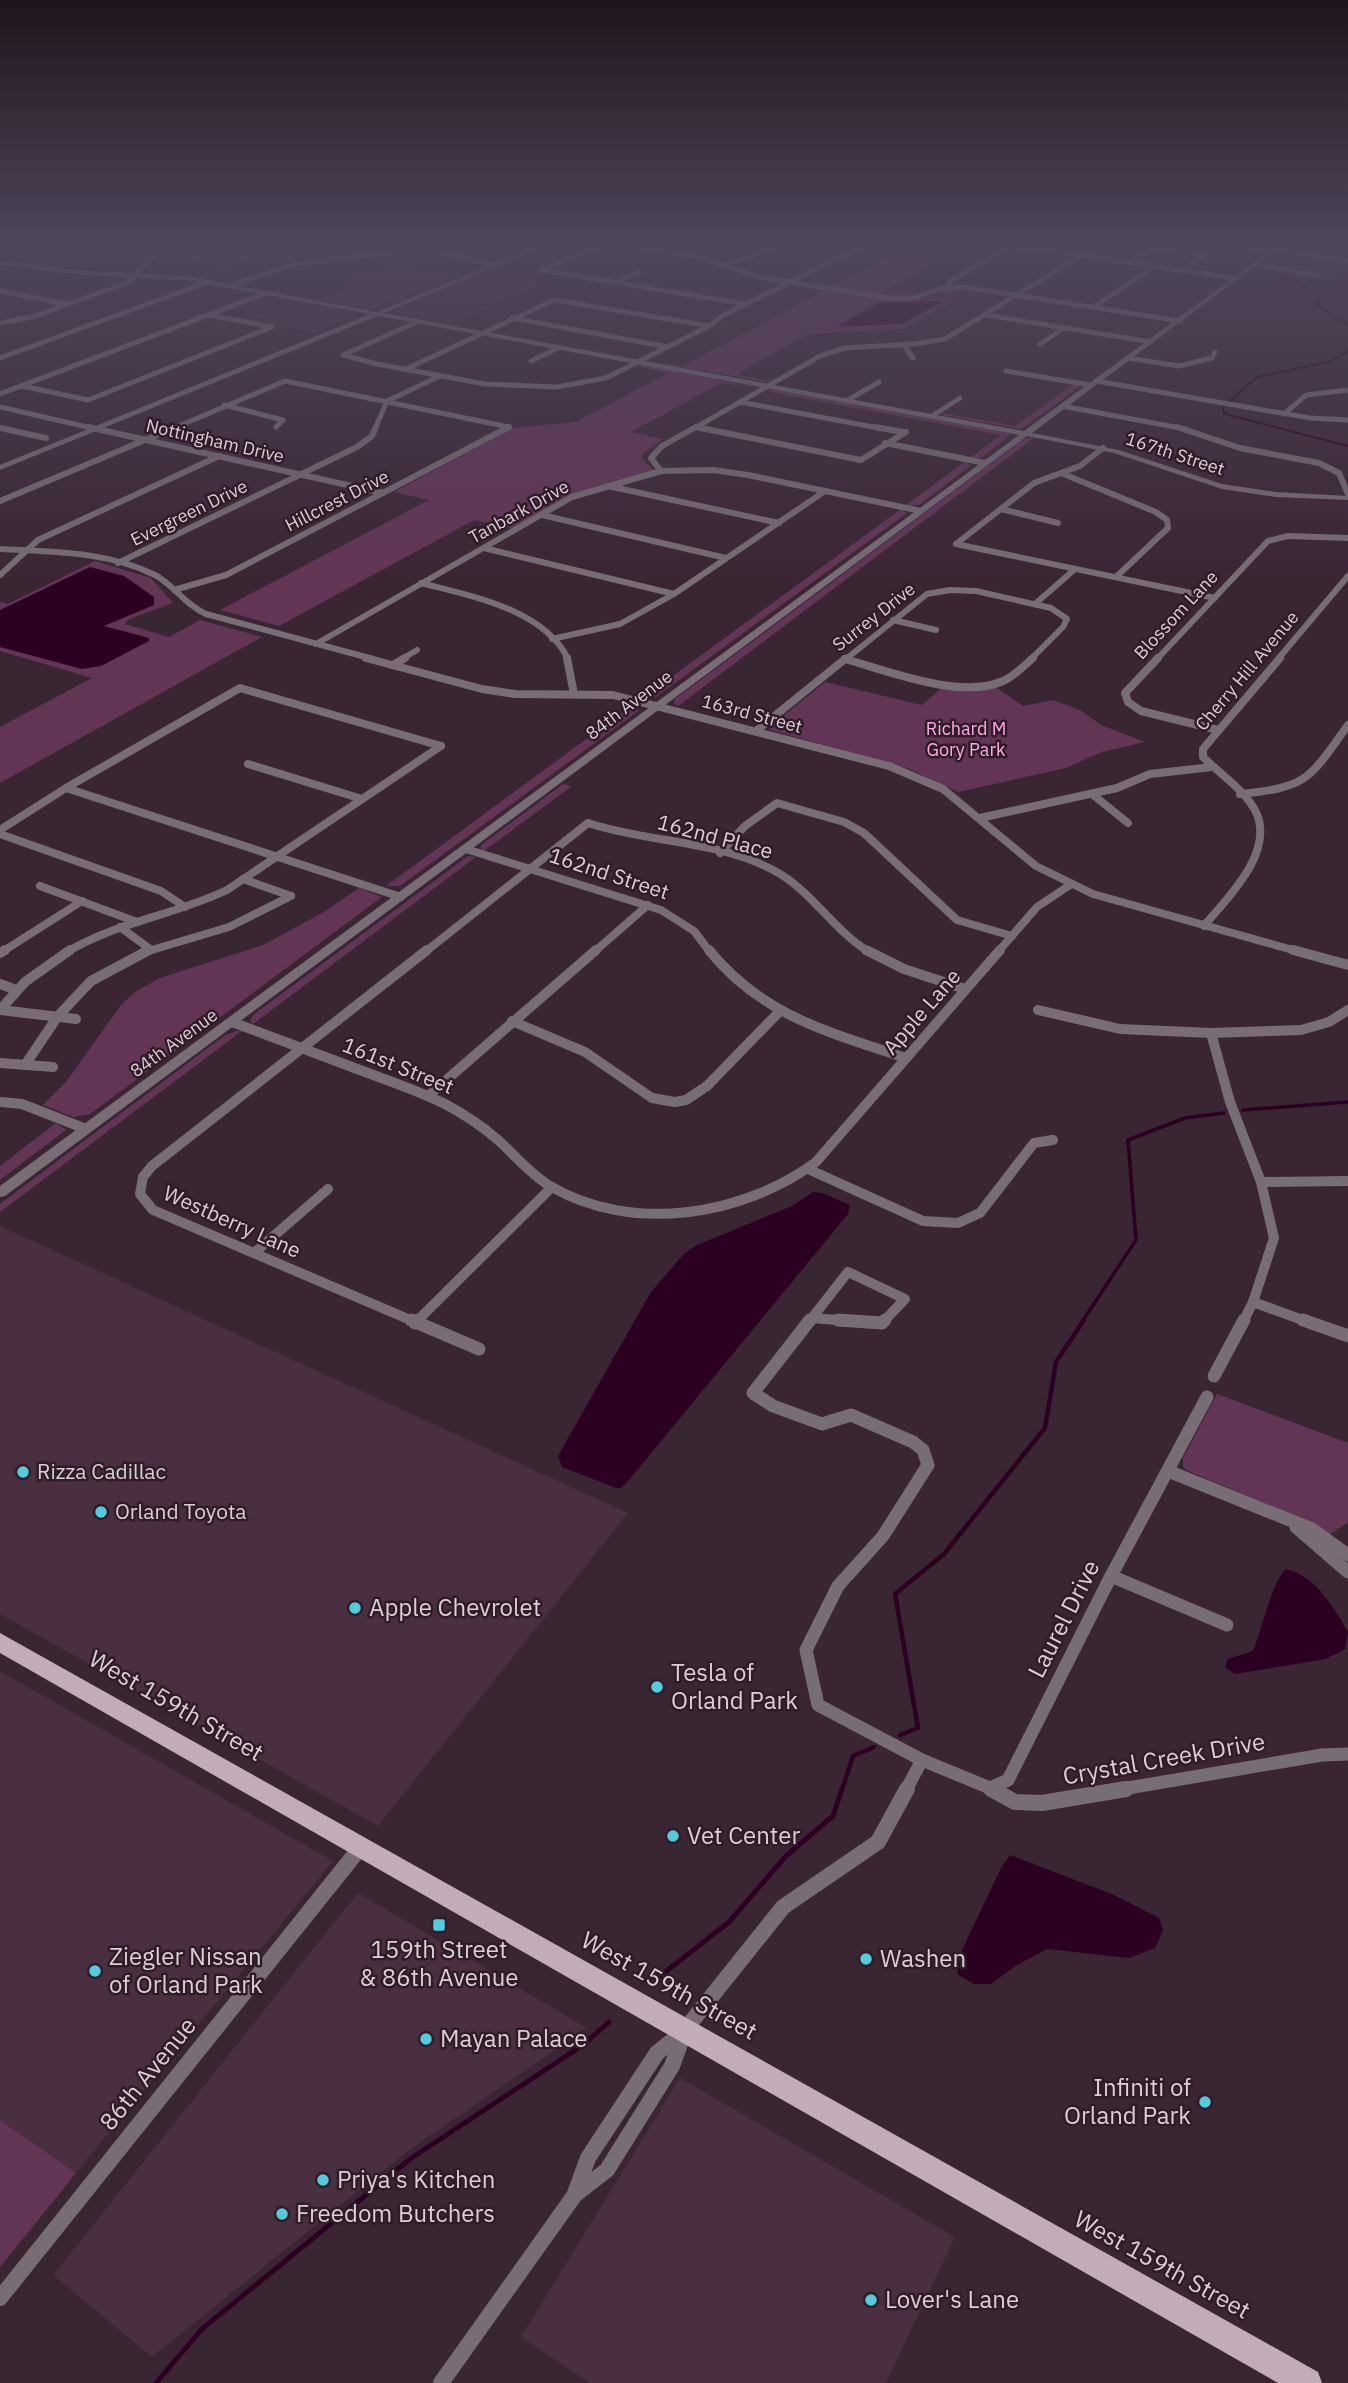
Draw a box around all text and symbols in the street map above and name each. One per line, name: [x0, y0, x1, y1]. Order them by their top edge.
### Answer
street label: Nottingham Drive: [144, 413, 287, 468]
street label: 167th Street: [1123, 427, 1227, 480]
street label: Hillcrest Drive: [281, 465, 393, 537]
street label: Evergreen Drive: [127, 474, 251, 551]
street label: Tanbark Drive: [465, 475, 573, 549]
street label: Blossom Lane: [1129, 565, 1223, 664]
street label: Surrey Drive: [828, 577, 920, 656]
street label: Cherry Hill Avenue: [1190, 606, 1303, 735]
street label: 84th Avenue: [581, 665, 677, 745]
street label: 163rd Street: [699, 689, 805, 738]
park label: Richard M Gory Park: [926, 717, 1006, 761]
street label: 162nd Place: [654, 807, 776, 865]
street label: 162nd Street: [546, 841, 673, 906]
street label: Apple Lane: [876, 962, 966, 1060]
street label: 84th Avenue: [125, 1003, 222, 1082]
street label: 161st Street: [339, 1030, 458, 1100]
street label: Westberry Lane: [159, 1178, 305, 1264]
place label: Rizza Cadillac: [37, 1457, 166, 1485]
marker: Rizza Cadillac: [15, 1464, 31, 1480]
place label: Orland Toyota: [115, 1497, 247, 1525]
marker: Orland Toyota: [93, 1504, 109, 1520]
street label: Laurel Drive: [1020, 1554, 1106, 1683]
place label: Apple Chevrolet: [369, 1591, 541, 1623]
marker: Apple Chevrolet: [347, 1600, 363, 1616]
street label: West 159th Street: [83, 1642, 270, 1768]
place label: Tesla of Orland Park: [671, 1656, 798, 1716]
marker: Tesla of Orland Park: [649, 1679, 665, 1695]
street label: Crystal Creek Drive: [1060, 1724, 1267, 1792]
place label: Vet Center: [687, 1819, 800, 1851]
marker: Vet Center: [665, 1828, 681, 1844]
marker: 159th Street & 86th Avenue: [431, 1917, 447, 1933]
street label: West 159th Street: [576, 1923, 763, 2047]
place label: 159th Street & 86th Avenue: [360, 1933, 518, 1993]
place label: Ziegler Nissan of Orland Park: [109, 1940, 263, 2000]
place label: Washen: [880, 1942, 966, 1974]
marker: Washen: [858, 1951, 874, 1967]
marker: Ziegler Nissan of Orland Park: [87, 1963, 103, 1979]
street label: 86th Avenue: [92, 2010, 203, 2137]
place label: Mayan Palace: [440, 2022, 588, 2054]
marker: Mayan Palace: [418, 2031, 434, 2047]
place label: Infiniti of Orland Park: [1064, 2071, 1191, 2131]
marker: Infiniti of Orland Park: [1197, 2094, 1213, 2110]
place label: Priya's Kitchen: [337, 2163, 495, 2195]
marker: Priya's Kitchen: [315, 2172, 331, 2188]
place label: Freedom Butchers: [296, 2197, 495, 2229]
street label: West 159th Street: [1069, 2202, 1256, 2326]
marker: Freedom Butchers: [274, 2206, 290, 2222]
place label: Lover's Lane: [885, 2283, 1019, 2315]
marker: Lover's Lane: [863, 2292, 879, 2308]

